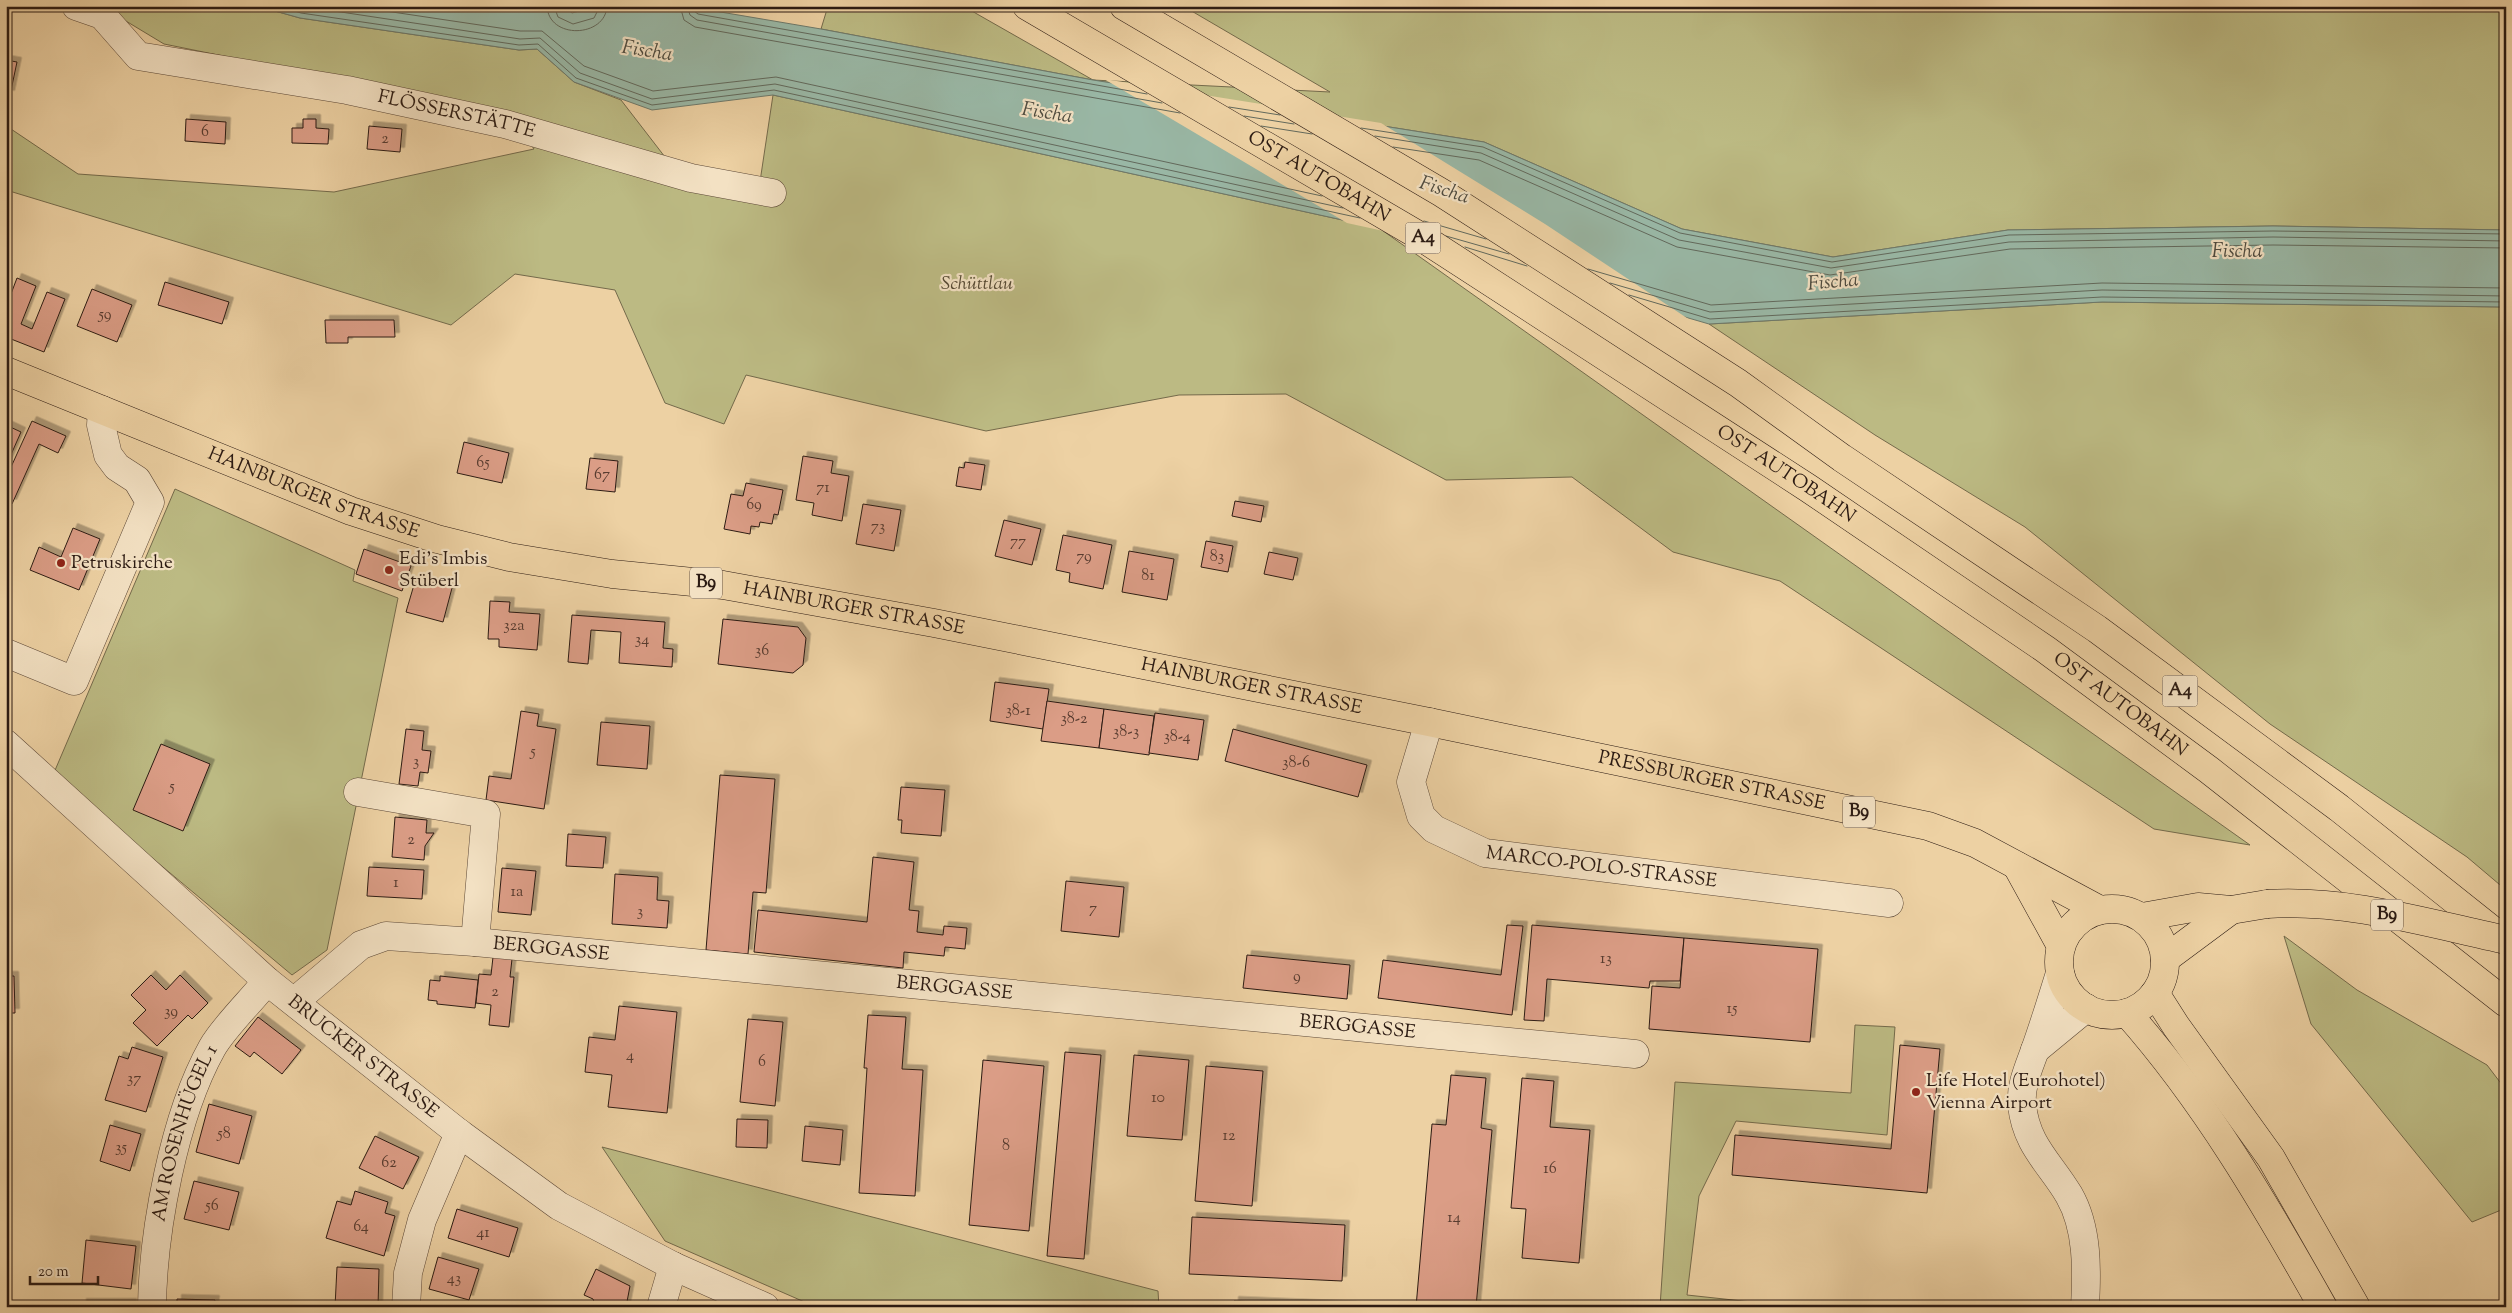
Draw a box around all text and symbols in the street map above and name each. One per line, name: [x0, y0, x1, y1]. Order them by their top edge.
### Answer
water label: Fischa: [619, 34, 675, 70]
street label: FLÖSSERSTÄTTE: [375, 83, 539, 146]
water label: Fischa: [1019, 96, 1075, 132]
house number: 6: [201, 121, 209, 144]
street label: OST AUTOBAHN: [1242, 124, 1395, 229]
house number: 2: [381, 128, 389, 151]
water label: Fischa: [1415, 169, 1473, 213]
road number: A4: [1406, 222, 1440, 254]
water label: Fischa: [2211, 238, 2263, 267]
water label: Fischa: [1806, 266, 1860, 300]
park label: Schüttlau: [941, 271, 1013, 298]
house number: 59: [97, 304, 112, 327]
street label: OST AUTOBAHN: [1711, 419, 1861, 530]
street label: HAINBURGER STRASSE: [203, 441, 423, 546]
house number: 65: [476, 452, 490, 475]
house number: 67: [594, 464, 610, 487]
house number: 71: [816, 477, 830, 500]
house number: 69: [746, 494, 762, 517]
house number: 73: [871, 516, 885, 539]
house number: 77: [1010, 531, 1026, 554]
place label: Edi's Imbis Stüberl: [399, 546, 487, 595]
house number: 79: [1076, 546, 1092, 569]
house number: 83: [1210, 546, 1224, 569]
place label: Petruskirche: [71, 550, 173, 577]
marker: Petruskirche: [55, 557, 67, 569]
marker: Edi's Imbis Stüberl: [383, 564, 395, 576]
house number: 81: [1141, 565, 1155, 588]
road number: B9: [690, 568, 722, 598]
street label: HAINBURGER STRASSE: [741, 575, 968, 642]
house number: 32a: [503, 615, 525, 638]
house number: 34: [635, 629, 649, 652]
house number: 36: [755, 640, 769, 663]
street label: OST AUTOBAHN: [2047, 646, 2193, 763]
street label: HAINBURGER STRASSE: [1139, 651, 1365, 722]
road number: A4: [2162, 676, 2198, 706]
house number: 38-1: [1005, 700, 1031, 723]
house number: 38-2: [1060, 708, 1088, 731]
house number: 38-3: [1113, 721, 1139, 744]
house number: 38-4: [1163, 726, 1191, 749]
house number: 5: [529, 741, 536, 764]
street label: PRESSBURGER STRASSE: [1596, 744, 1828, 818]
house number: 3: [413, 751, 419, 774]
house number: 38-6: [1282, 752, 1310, 775]
house number: 5: [168, 776, 175, 799]
road number: B9: [1843, 796, 1875, 828]
house number: 2: [407, 829, 415, 852]
street label: MARCO-POLO-STRASSE: [1484, 840, 1719, 895]
house number: 1: [393, 872, 399, 895]
house number: 1a: [511, 881, 524, 904]
house number: 7: [1089, 898, 1097, 921]
road number: B9: [2371, 900, 2403, 930]
house number: 3: [637, 901, 643, 924]
street label: BERGGASSE: [492, 930, 611, 968]
house number: 13: [1600, 948, 1612, 971]
house number: 9: [1293, 966, 1301, 989]
street label: BERGGASSE: [895, 969, 1014, 1007]
house number: 2: [491, 981, 499, 1004]
street label: BRUCKER STRASSE: [282, 989, 445, 1126]
house number: 15: [1727, 998, 1738, 1021]
house number: 39: [164, 1001, 178, 1024]
street label: BERGGASSE: [1298, 1008, 1418, 1046]
street label: AM ROSENHÜGEL 1: [146, 1039, 225, 1224]
house number: 4: [626, 1045, 634, 1068]
house number: 6: [758, 1051, 766, 1074]
house number: 37: [127, 1068, 141, 1091]
place label: Life Hotel (Eurohotel) Vienna Airport: [1926, 1068, 2106, 1117]
marker: Life Hotel (Eurohotel) Vienna Airport: [1910, 1086, 1922, 1098]
house number: 10: [1151, 1087, 1165, 1110]
house number: 58: [216, 1123, 231, 1146]
house number: 12: [1223, 1125, 1236, 1148]
house number: 8: [1002, 1135, 1010, 1158]
house number: 35: [115, 1137, 127, 1160]
house number: 62: [381, 1152, 397, 1175]
house number: 16: [1543, 1158, 1557, 1181]
house number: 56: [204, 1195, 219, 1218]
house number: 14: [1447, 1207, 1461, 1230]
house number: 64: [353, 1216, 369, 1239]
house number: 41: [476, 1222, 490, 1245]
scale bar: [30, 1253, 98, 1285]
text: 20 m: [38, 1262, 69, 1283]
house number: 43: [447, 1268, 461, 1291]

